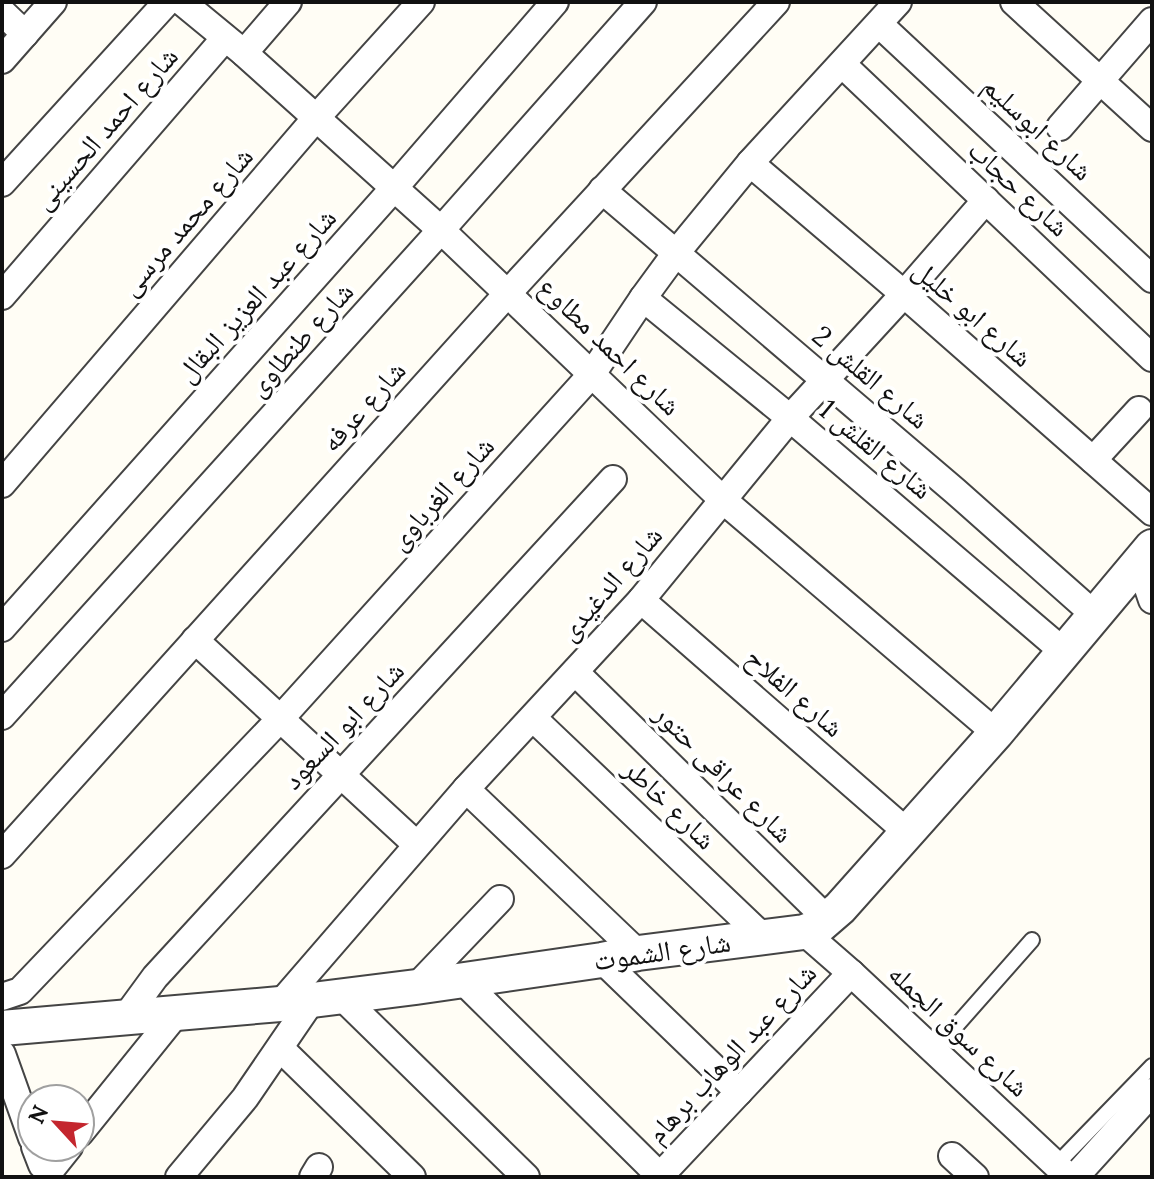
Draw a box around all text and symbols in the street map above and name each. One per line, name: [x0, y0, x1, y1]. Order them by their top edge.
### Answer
street label: شارع احمد الحسينى: [24, 39, 186, 217]
street label: شارع ابوسليم: [974, 68, 1101, 189]
street label: شارع حجاب: [961, 132, 1077, 244]
street label: شارع محمد مرسى: [111, 139, 261, 303]
street label: شارع عبد العزيز البقال: [168, 200, 344, 390]
street label: شارع ابو خليل: [906, 251, 1040, 375]
street label: شارع احمد مطاوع: [531, 269, 689, 423]
street label: شارع طنطاوى: [239, 274, 361, 404]
street label: شارع القلش 2: [805, 318, 937, 436]
street label: شارع عرفه: [313, 353, 413, 459]
street label: شارع القلش 1: [812, 391, 940, 507]
street label: شارع الغرباوى: [380, 428, 502, 558]
street label: شارع الدغيدى: [550, 518, 670, 648]
street label: شارع الفلاح: [738, 639, 852, 745]
street label: شارع ابو السعود: [274, 653, 412, 797]
street label: شارع عراقى حتور: [646, 695, 801, 850]
street label: شارع خاطر: [615, 750, 724, 857]
street label: شارع الشموت: [591, 924, 733, 978]
street label: شارع عبد الوهاب برهام: [638, 955, 825, 1151]
street label: شارع سوق الجمله: [881, 955, 1037, 1105]
north arrow: [16, 1083, 96, 1163]
text: N: [22, 1100, 54, 1128]

